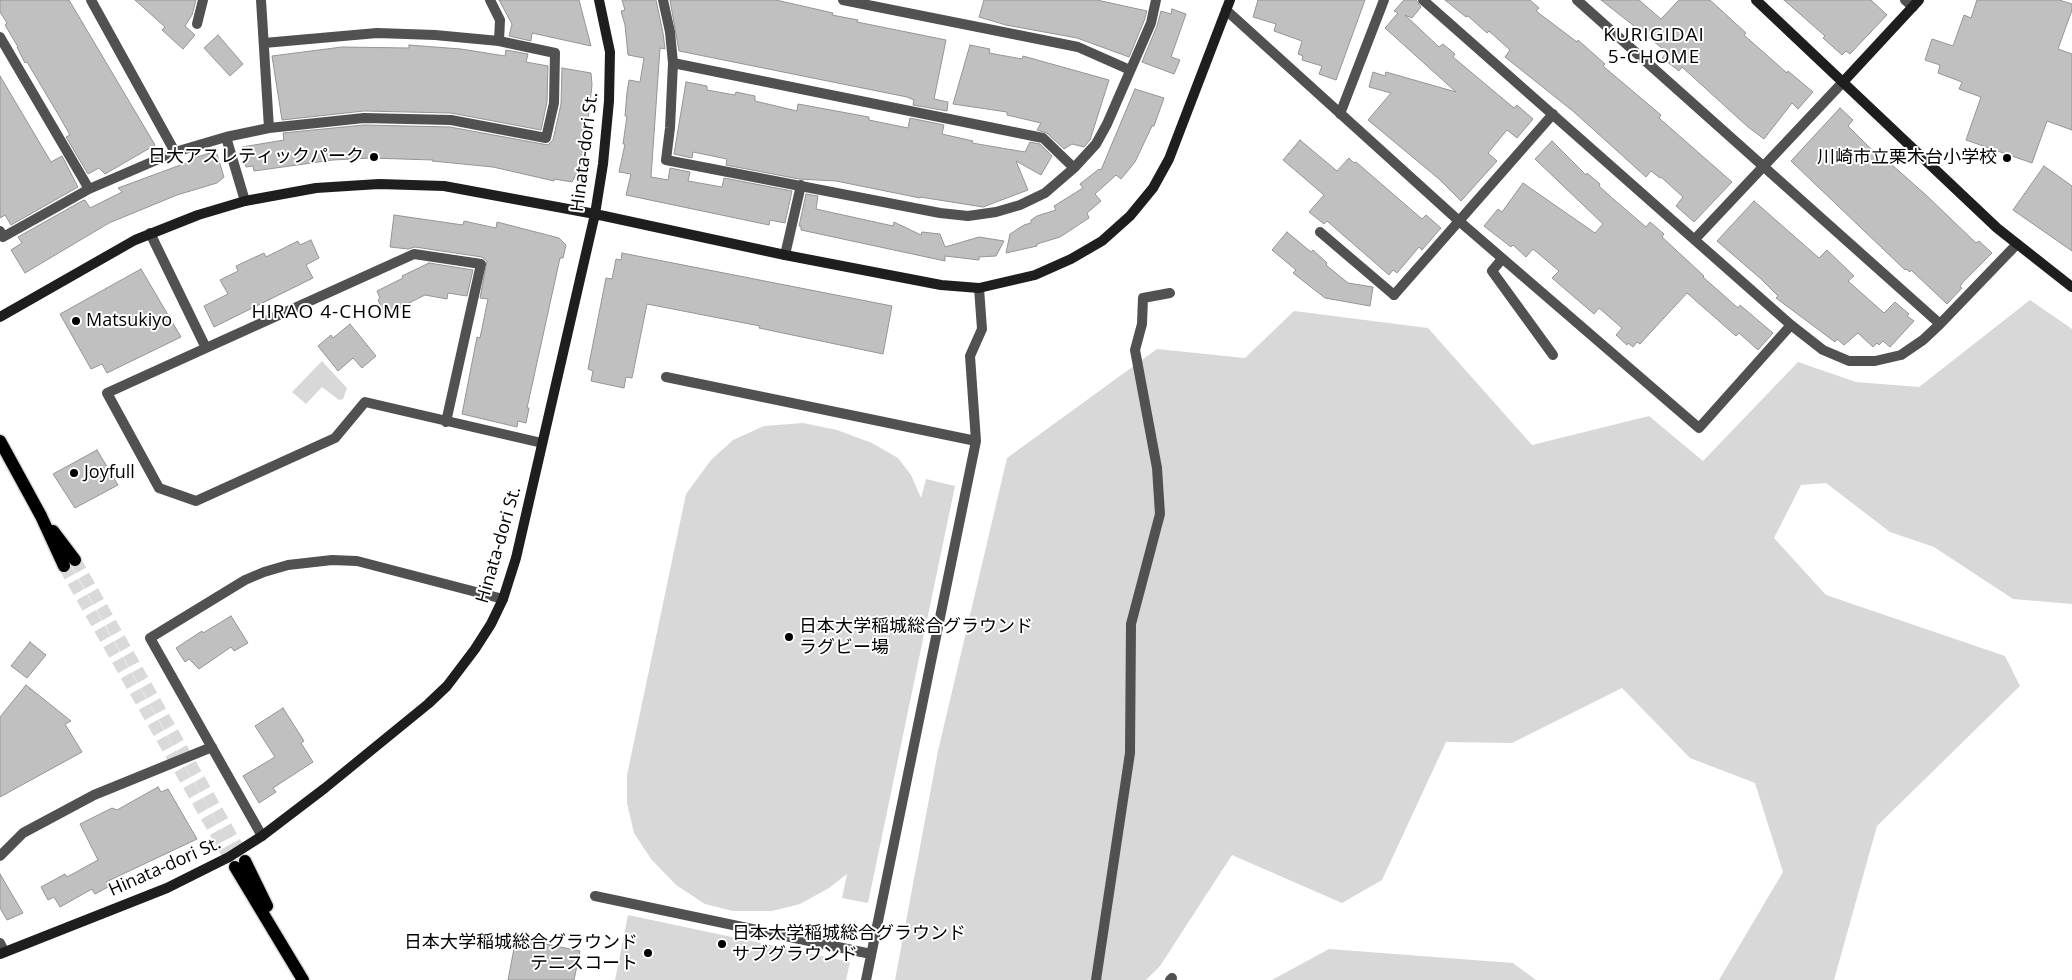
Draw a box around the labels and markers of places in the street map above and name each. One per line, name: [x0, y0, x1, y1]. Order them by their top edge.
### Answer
place label: 日大アスレティックパーク: [148, 146, 364, 168]
place label: 川崎市立栗木台小学校: [1817, 147, 1997, 169]
marker: 日大アスレティックパーク: [368, 151, 380, 163]
marker: 川崎市立栗木台小学校: [2001, 152, 2013, 164]
place label: Matsukiyo: [86, 310, 172, 332]
marker: Matsukiyo: [70, 315, 82, 327]
place label: Joyfull: [84, 462, 135, 484]
marker: Joyfull: [68, 467, 80, 479]
place label: 日本大学稲城総合グラウンド ラグビー場: [799, 616, 1033, 659]
marker: 日本大学稲城総合グラウンド ラグビー場: [783, 631, 795, 643]
place label: 日本大学稲城総合グラウンド サブグラウンド: [732, 923, 966, 966]
place label: 日本大学稲城総合グラウンド テニスコート: [404, 932, 638, 974]
marker: 日本大学稲城総合グラウンド サブグラウンド: [716, 938, 728, 950]
marker: 日本大学稲城総合グラウンド テニスコート: [642, 947, 654, 959]

